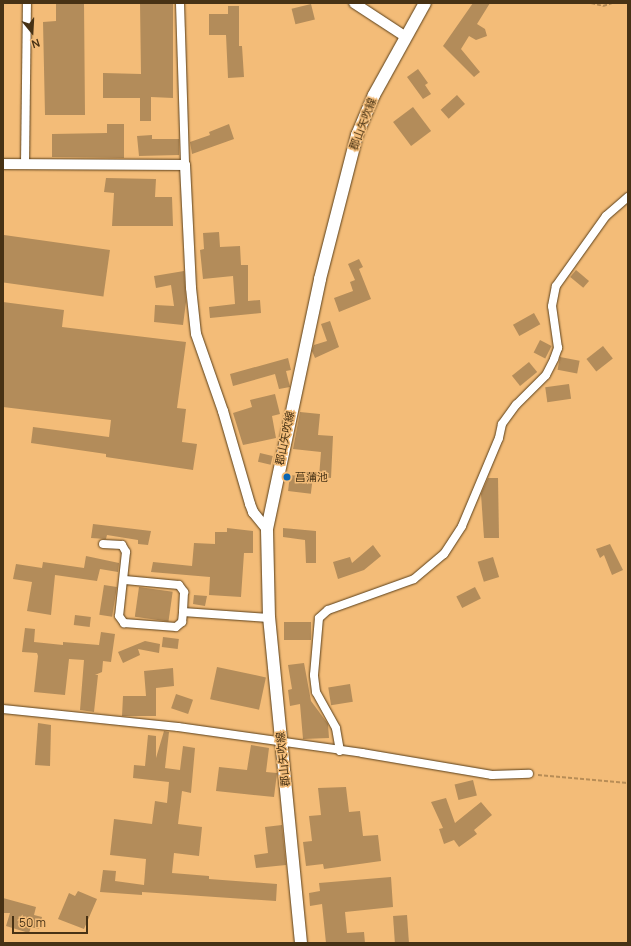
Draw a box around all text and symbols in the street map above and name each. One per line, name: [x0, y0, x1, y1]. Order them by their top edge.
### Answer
north arrow: [12, 12, 52, 52]
text: N: [30, 36, 42, 52]
street label: 郡山矢吹線: [347, 96, 379, 152]
street label: 郡山矢吹線: [273, 410, 297, 466]
place label: 菖蒲池: [295, 470, 328, 484]
marker: 菖蒲池: [282, 472, 292, 482]
street label: 郡山矢吹線: [274, 731, 292, 787]
scale bar: [14, 908, 90, 934]
text: 50 m: [19, 914, 46, 931]

